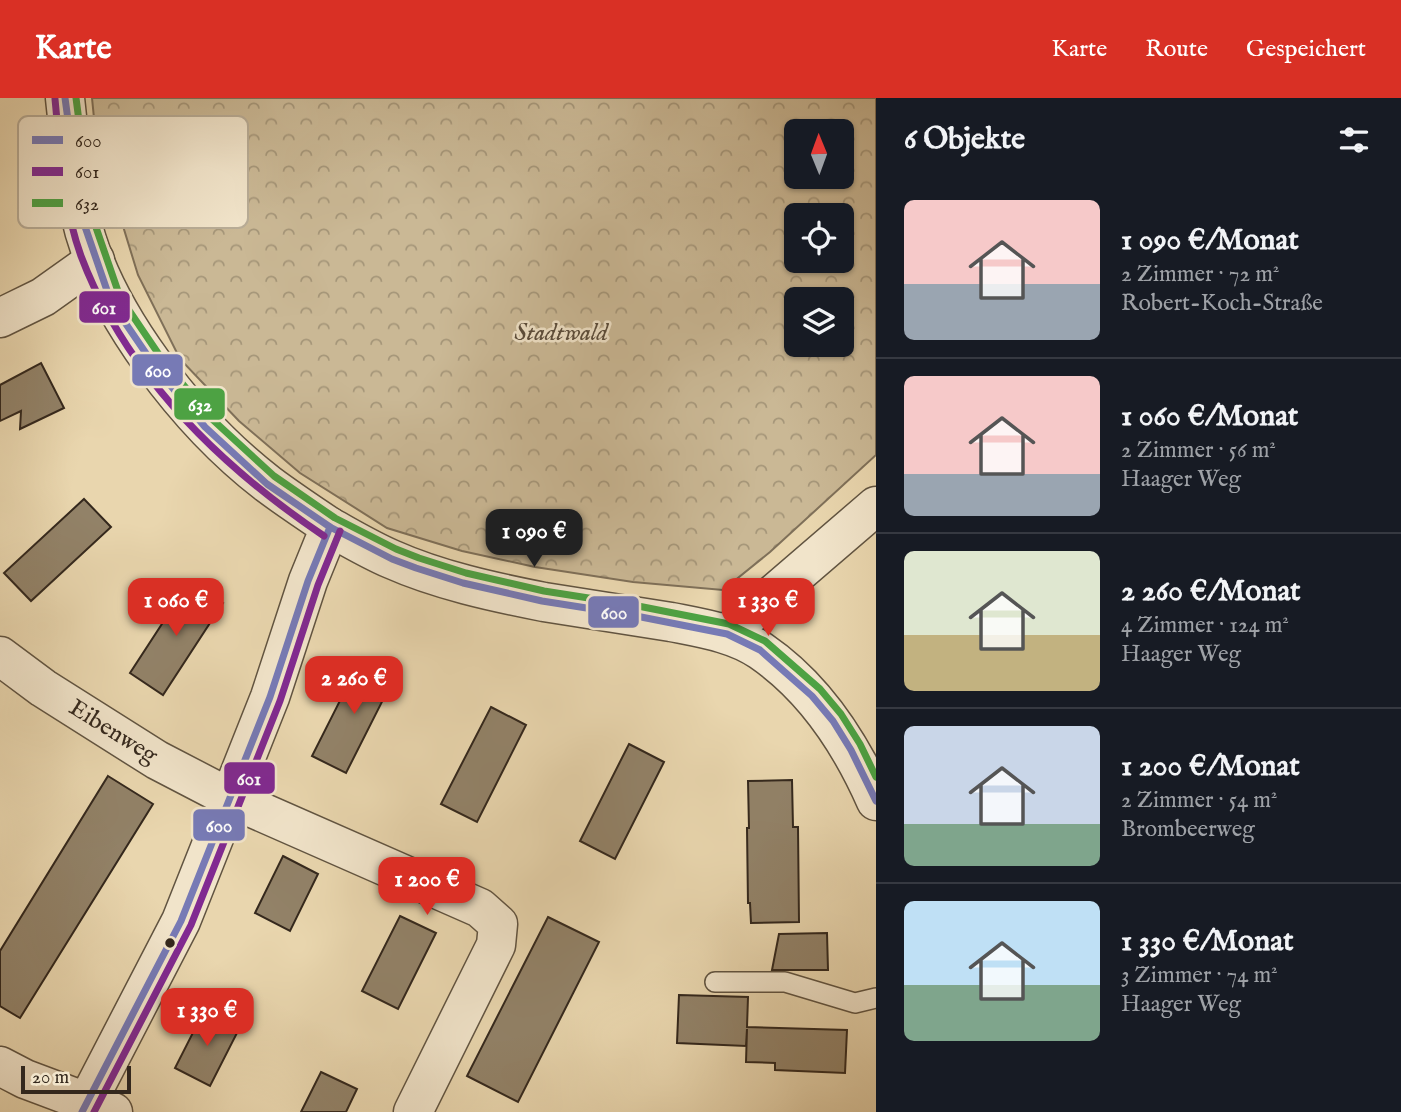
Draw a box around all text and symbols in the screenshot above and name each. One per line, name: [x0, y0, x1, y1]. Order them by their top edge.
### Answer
text: Karte: [35, 28, 112, 70]
text: Karte: [1052, 34, 1107, 65]
text: Route: [1145, 34, 1208, 65]
text: Gespeichert: [1246, 34, 1366, 65]
legend: [18, 116, 248, 228]
north arrow: [784, 119, 854, 189]
map controls: [784, 119, 854, 357]
text: 6 Objekte: [904, 121, 1025, 159]
icon: filters: [1335, 121, 1373, 159]
text: 600: [75, 130, 102, 154]
text: 601: [75, 161, 99, 185]
text: 632: [75, 193, 99, 217]
button: locate: [784, 203, 854, 273]
text: 1 090 €/Monat: [1121, 222, 1299, 260]
icon: home: [960, 228, 1044, 312]
text: 2 Zimmer · 72 m²: [1121, 260, 1279, 289]
button: layers: [784, 287, 854, 357]
text: Robert-Koch-Straße: [1121, 289, 1323, 318]
line badge: 601: [78, 290, 131, 324]
text: 601: [92, 297, 116, 321]
park label: Stadtwald: [514, 318, 610, 349]
line badge: 600: [131, 353, 184, 387]
text: 600: [145, 360, 171, 384]
line badge: 632: [173, 387, 226, 421]
text: 632: [188, 394, 212, 418]
text: 1 060 €/Monat: [1121, 398, 1298, 436]
icon: home: [960, 404, 1044, 488]
text: 2 Zimmer · 56 m²: [1121, 436, 1276, 465]
text: Haager Weg: [1121, 465, 1241, 494]
pin: 1 090 €: [469, 510, 599, 569]
text: 1 090 €: [502, 517, 566, 546]
text: 2 260 €/Monat: [1121, 573, 1301, 611]
pin: 1 060 €: [111, 578, 241, 638]
pin: 1 330 €: [703, 578, 833, 638]
icon: home: [960, 579, 1044, 663]
text: 1 060 €: [144, 586, 208, 615]
text: 1 330 €: [738, 586, 798, 615]
line badge: 600: [587, 595, 640, 629]
text: 600: [601, 602, 627, 626]
text: 4 Zimmer · 124 m²: [1121, 611, 1289, 640]
text: Haager Weg: [1121, 640, 1241, 669]
pin: 2 260 €: [289, 656, 419, 716]
text: 2 260 €: [321, 664, 387, 693]
street label: Eibenweg: [63, 693, 164, 772]
text: 1 200 €/Monat: [1121, 748, 1300, 786]
icon: home: [960, 754, 1044, 838]
line badge: 601: [223, 761, 276, 795]
text: 601: [237, 768, 261, 792]
text: 2 Zimmer · 54 m²: [1121, 786, 1277, 815]
line badge: 600: [192, 808, 246, 842]
text: 600: [206, 815, 232, 839]
text: Brombeerweg: [1121, 815, 1255, 844]
pin: 1 200 €: [362, 858, 492, 917]
text: 1 200 €: [394, 865, 460, 894]
text: 1 330 €/Monat: [1121, 923, 1293, 961]
icon: home: [960, 929, 1044, 1013]
unlabelled marker: [163, 936, 177, 950]
text: 3 Zimmer · 74 m²: [1121, 961, 1278, 990]
pin: 1 330 €: [142, 988, 272, 1048]
text: Haager Weg: [1121, 990, 1241, 1019]
text: 1 330 €: [177, 996, 237, 1025]
scale bar: [21, 1063, 131, 1095]
text: 20 m: [32, 1066, 69, 1090]

